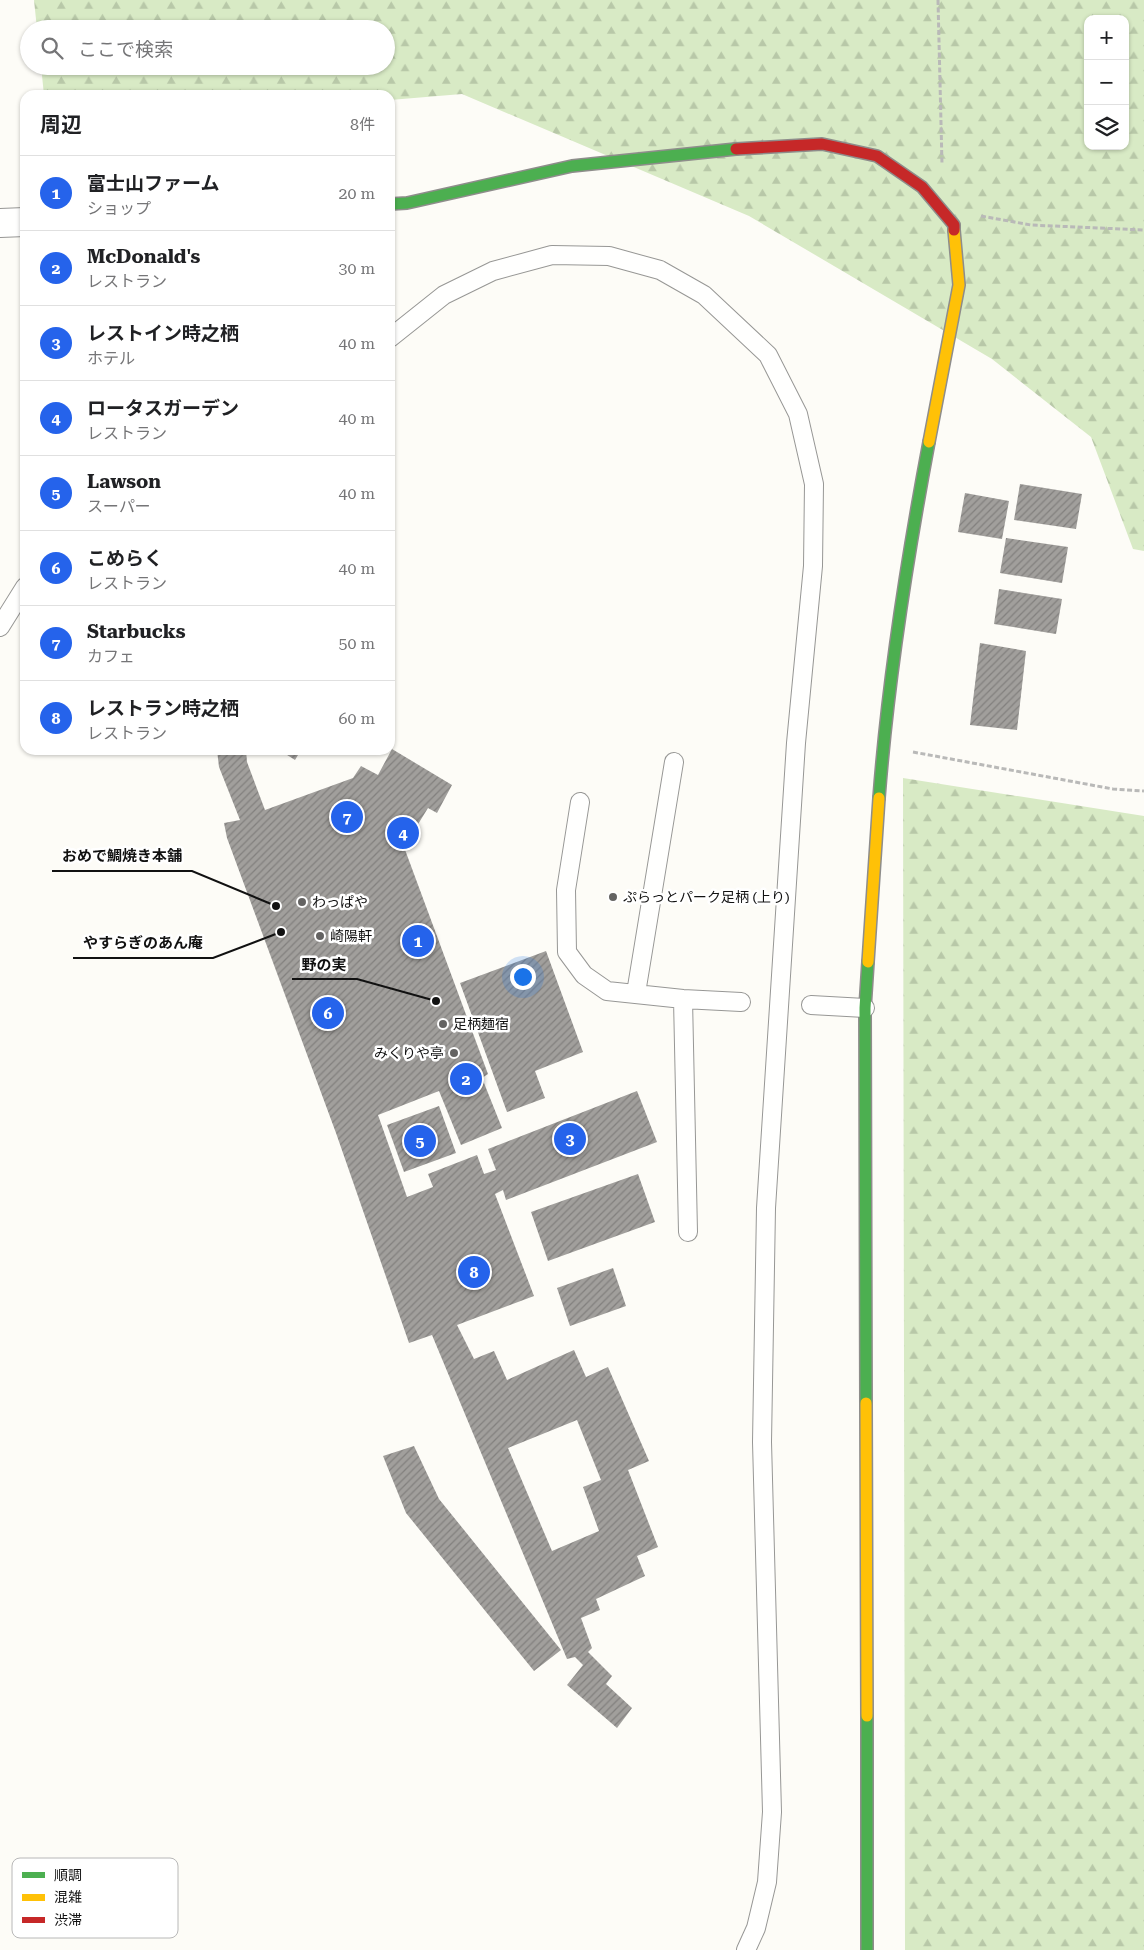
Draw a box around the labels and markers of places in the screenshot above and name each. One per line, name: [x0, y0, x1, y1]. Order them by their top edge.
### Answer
pin: 7: [331, 798, 363, 836]
pin: 4: [387, 814, 419, 852]
callout: おめで鯛焼き本舗: [52, 841, 192, 871]
place label: ぷらっとパーク足柄 (上り): [623, 889, 790, 905]
marker: ぷらっとパーク足柄 (上り): [607, 891, 619, 903]
place label: わっぱや: [312, 894, 368, 910]
marker: わっぱや: [296, 896, 308, 908]
pin: 1: [402, 922, 434, 960]
callout: やすらぎのあん庵: [73, 928, 213, 958]
place label: 崎陽軒: [330, 928, 372, 944]
marker: 崎陽軒: [314, 930, 326, 942]
callout: 野の実: [292, 949, 357, 979]
pin: 6: [312, 994, 344, 1032]
place label: 足柄麺宿: [453, 1016, 509, 1032]
marker: 足柄麺宿: [437, 1018, 449, 1030]
place label: みくりや亭: [374, 1045, 444, 1061]
marker: みくりや亭: [448, 1047, 460, 1059]
pin: 2: [450, 1060, 482, 1098]
pin: 3: [554, 1120, 586, 1158]
pin: 5: [404, 1122, 436, 1160]
pin: 8: [458, 1253, 490, 1291]

